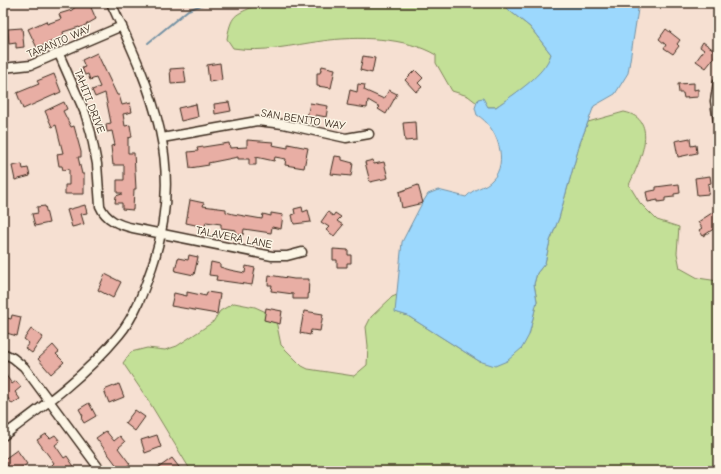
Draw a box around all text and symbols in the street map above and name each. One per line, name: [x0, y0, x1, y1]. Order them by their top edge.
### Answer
street label: TARANTO WAY: [25, 22, 94, 61]
street label: TAHITI DRIVE: [71, 67, 108, 135]
street label: SAN BENITO WAY: [260, 106, 347, 133]
street label: TALAVERA LANE: [195, 224, 274, 251]

